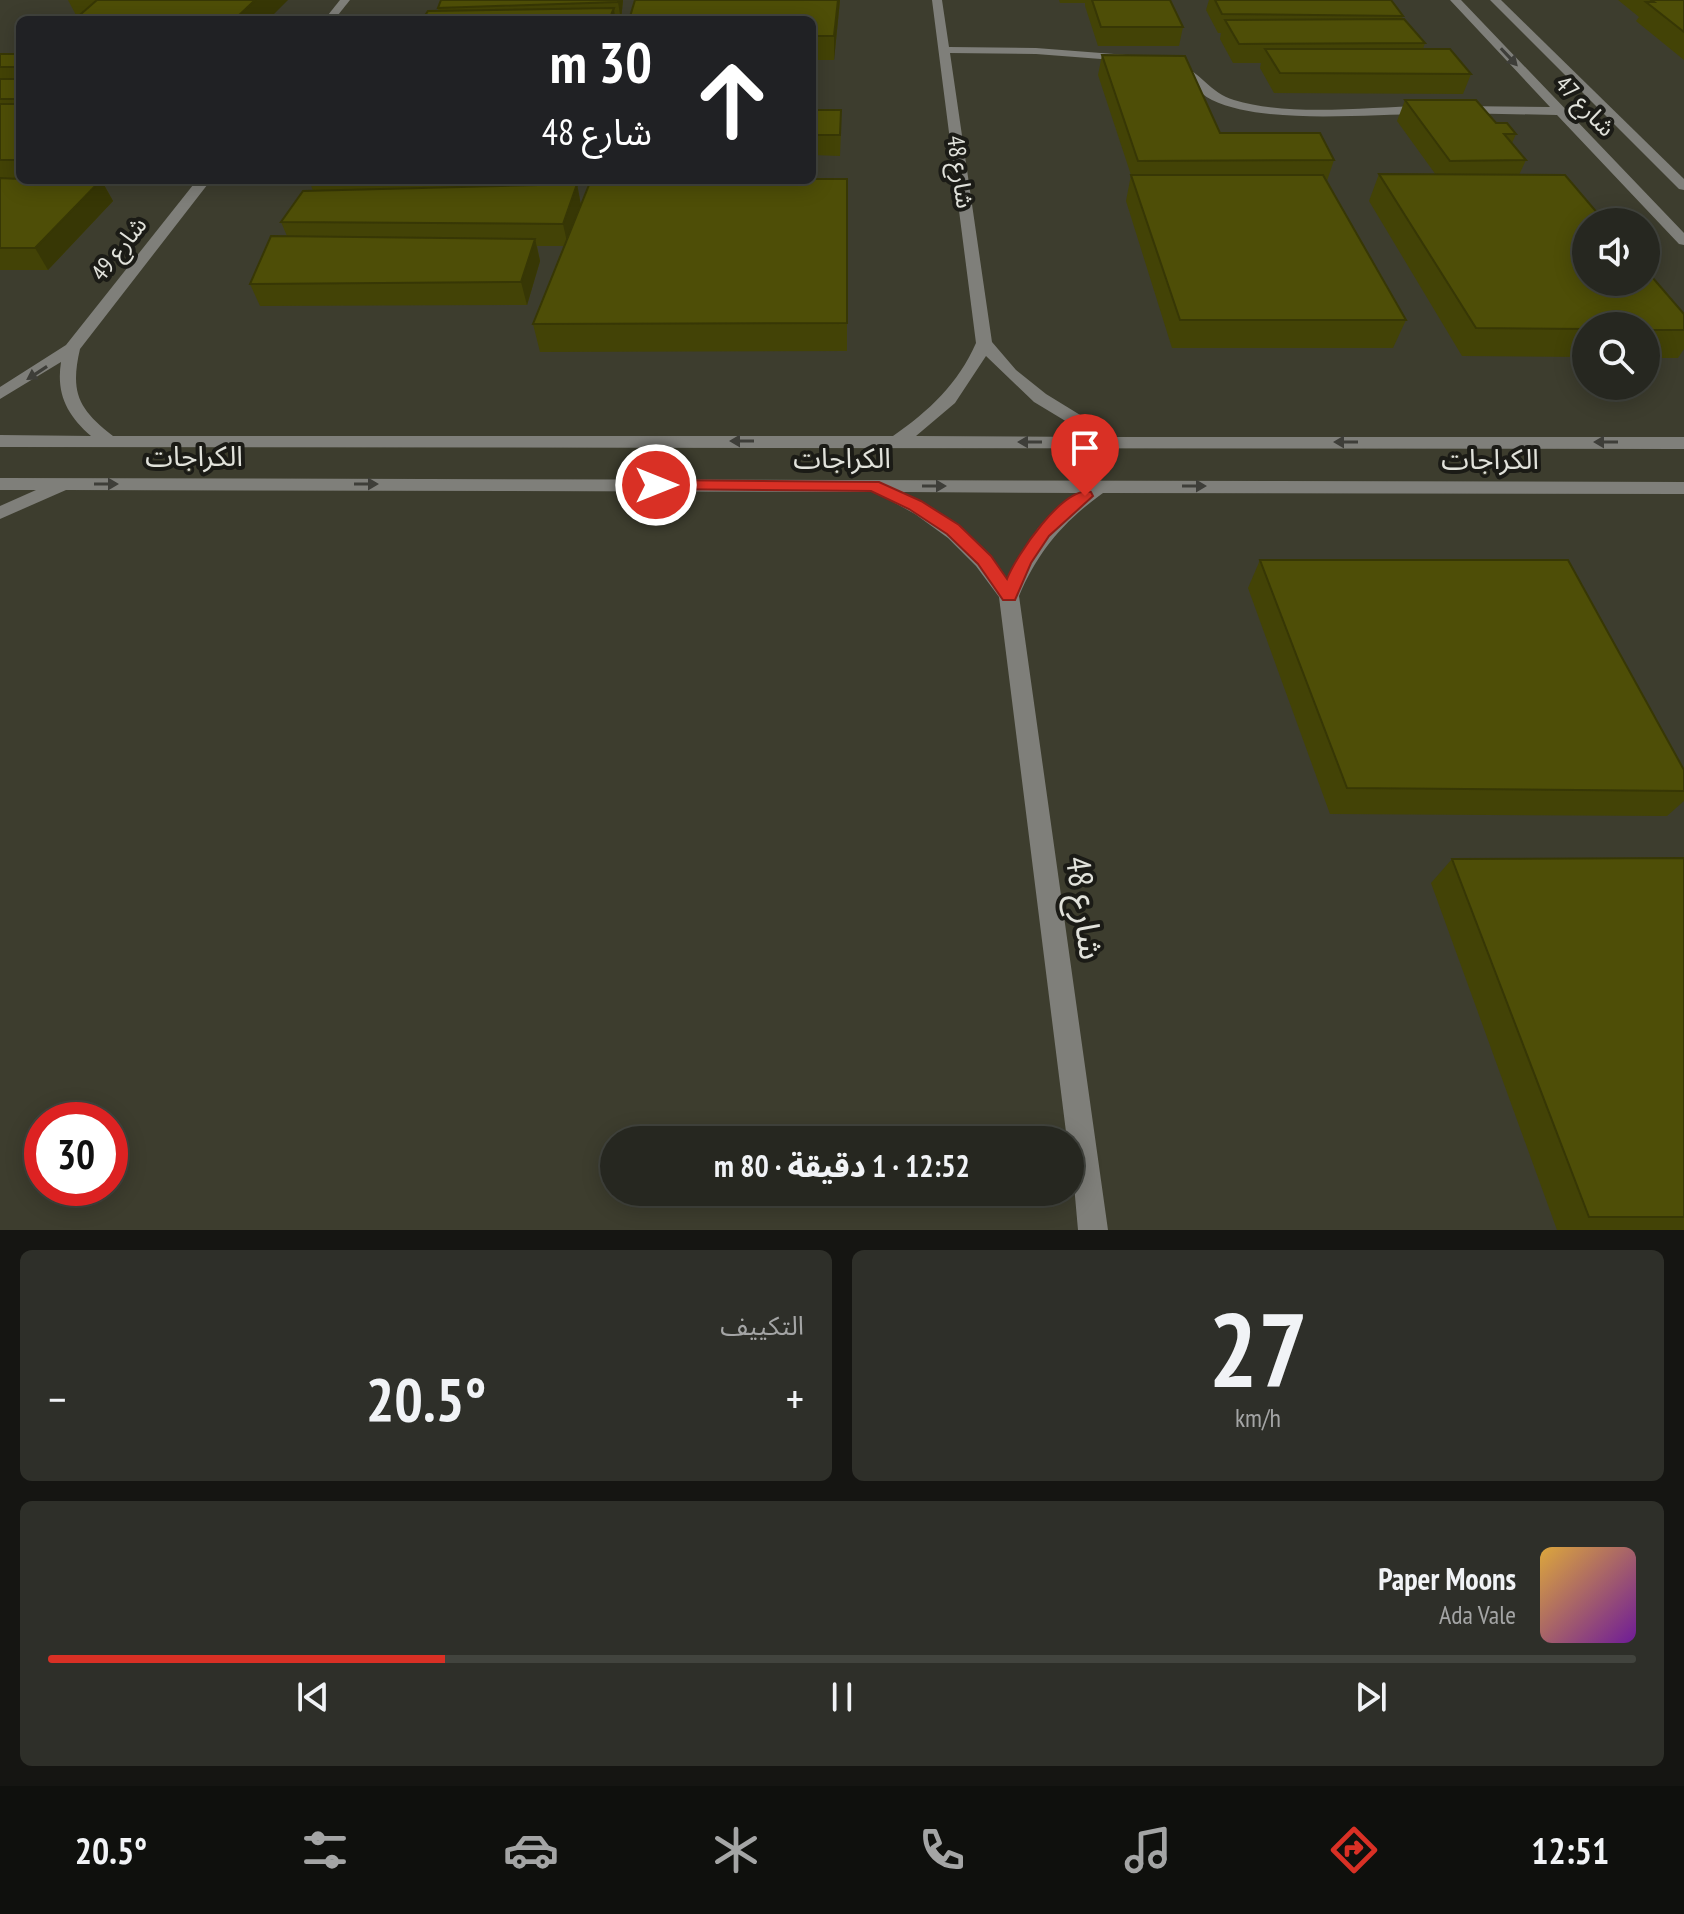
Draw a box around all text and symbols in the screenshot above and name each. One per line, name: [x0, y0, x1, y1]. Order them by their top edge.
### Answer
text: 30 m: [550, 26, 652, 98]
one-way arrow: [1499, 47, 1517, 66]
icon: ahead: [680, 48, 784, 152]
street label: شارع 47: [1547, 68, 1622, 144]
text: شارع 48: [542, 108, 652, 155]
street label: شارع 48: [938, 133, 981, 211]
map controls: [1572, 208, 1660, 400]
button: sound: [1572, 208, 1660, 296]
street label: شارع 49: [84, 210, 155, 288]
button: search: [1572, 312, 1660, 400]
one-way arrow: [26, 365, 48, 379]
pin: [1051, 414, 1119, 496]
icon: arrive: [1063, 426, 1107, 470]
one-way arrow: [729, 435, 754, 447]
one-way arrow: [1017, 436, 1042, 448]
one-way arrow: [1333, 436, 1358, 448]
one-way arrow: [1593, 436, 1618, 448]
street label: الكراجات: [145, 437, 243, 474]
street label: الكراجات: [793, 439, 891, 476]
street label: الكراجات: [1441, 440, 1539, 477]
position arrow: [614, 443, 698, 527]
one-way arrow: [94, 478, 119, 490]
one-way arrow: [354, 478, 379, 491]
one-way arrow: [922, 480, 947, 492]
one-way arrow: [1182, 480, 1207, 493]
street label: شارع 48: [1053, 853, 1115, 963]
speed limit sign: 30: [24, 1102, 128, 1206]
text: 12:52 · 1 دقيقة · 80 m: [714, 1146, 970, 1185]
text: 27: [1208, 1281, 1308, 1416]
text: التكييف: [720, 1309, 804, 1342]
text: 20.5°: [366, 1360, 486, 1438]
text: −: [48, 1370, 66, 1427]
text: +: [786, 1370, 804, 1427]
text: km/h: [1235, 1401, 1281, 1434]
text: Paper Moons: [1378, 1559, 1516, 1598]
text: Ada Vale: [1439, 1598, 1516, 1631]
icon: previous: [291, 1675, 335, 1719]
icon: pause: [820, 1675, 864, 1719]
icon: next: [1349, 1675, 1393, 1719]
icon: filters: [297, 1822, 353, 1878]
icon: car: [503, 1822, 559, 1878]
icon: climate: [708, 1822, 764, 1878]
icon: phone: [914, 1822, 970, 1878]
icon: music: [1120, 1822, 1176, 1878]
icon: directions: [1326, 1822, 1382, 1878]
text: 20.5°: [75, 1827, 147, 1874]
text: 12:51: [1531, 1827, 1609, 1874]

